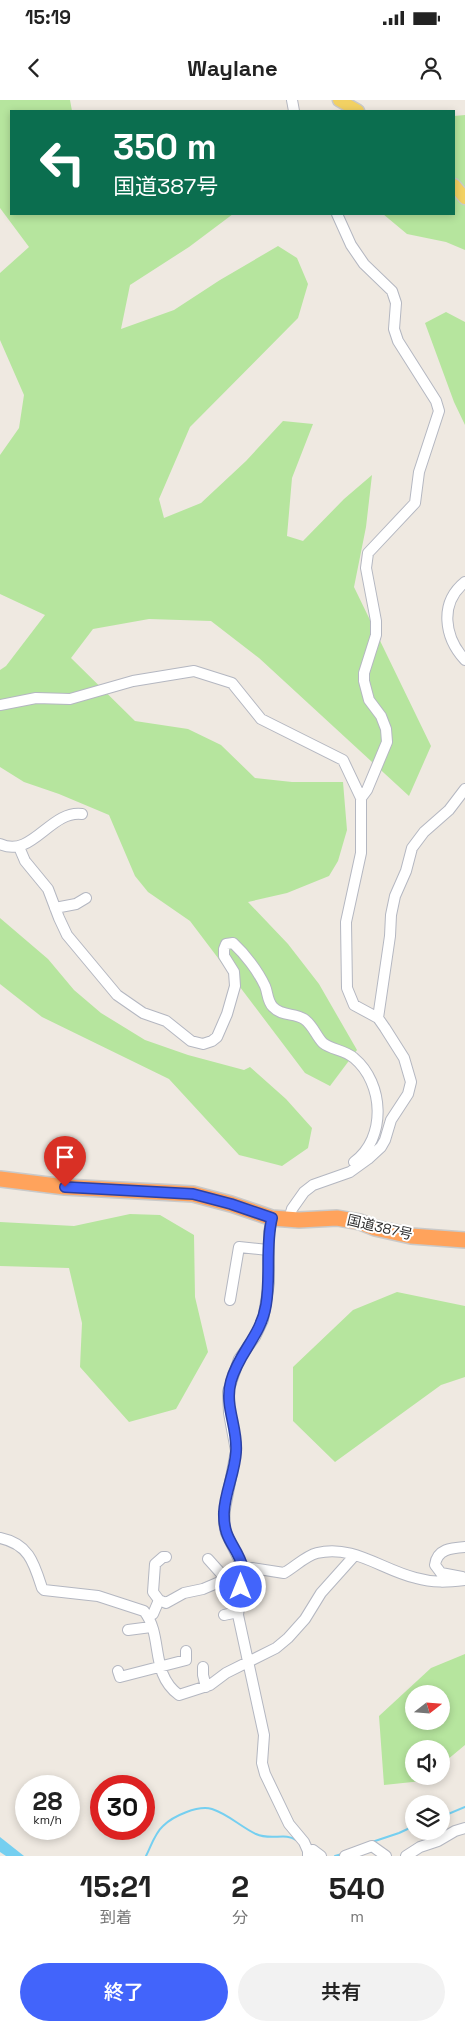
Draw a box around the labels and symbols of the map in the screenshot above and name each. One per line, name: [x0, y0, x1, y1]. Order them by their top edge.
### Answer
pin: [44, 1136, 86, 1187]
street label: 国道387号: [345, 1211, 415, 1243]
position arrow: [214, 1560, 266, 1612]
north arrow: [405, 1685, 450, 1730]
speed limit sign: 30: [90, 1775, 155, 1840]

